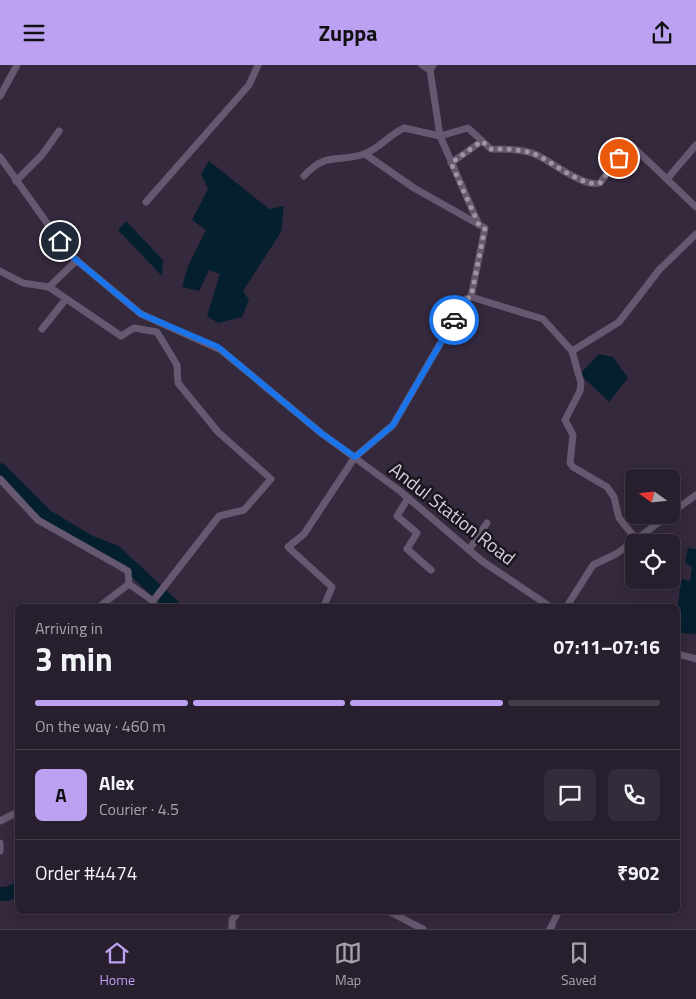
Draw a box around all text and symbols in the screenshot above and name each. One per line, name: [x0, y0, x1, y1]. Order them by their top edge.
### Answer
text: Zuppa: [319, 16, 377, 50]
icon: menu: [20, 19, 48, 47]
icon: share: [648, 19, 676, 47]
pin: [598, 137, 640, 179]
icon: bag: [605, 144, 633, 172]
pin: [39, 220, 81, 262]
icon: home: [46, 227, 74, 255]
courier: [429, 295, 479, 345]
icon: car: [440, 306, 468, 334]
street label: Andul Station Road: [384, 454, 522, 572]
north arrow: [625, 469, 680, 524]
map controls: [625, 469, 680, 589]
button: locate: [625, 534, 680, 589]
text: Arriving in: [35, 616, 103, 640]
text: 07:11–07:16: [553, 632, 660, 661]
text: 3 min: [35, 635, 113, 683]
text: On the way · 460 m: [35, 714, 166, 738]
text: Alex: [99, 768, 134, 797]
button: chat: [544, 769, 596, 821]
button: phone: [608, 769, 660, 821]
text: A: [55, 780, 67, 809]
text: Courier · 4.5: [99, 797, 179, 821]
text: Order #4474: [35, 858, 137, 887]
text: ₹902: [617, 858, 660, 887]
tab: Home: [99, 939, 135, 990]
tab: Map: [334, 939, 362, 990]
tab: Saved: [561, 939, 597, 990]

